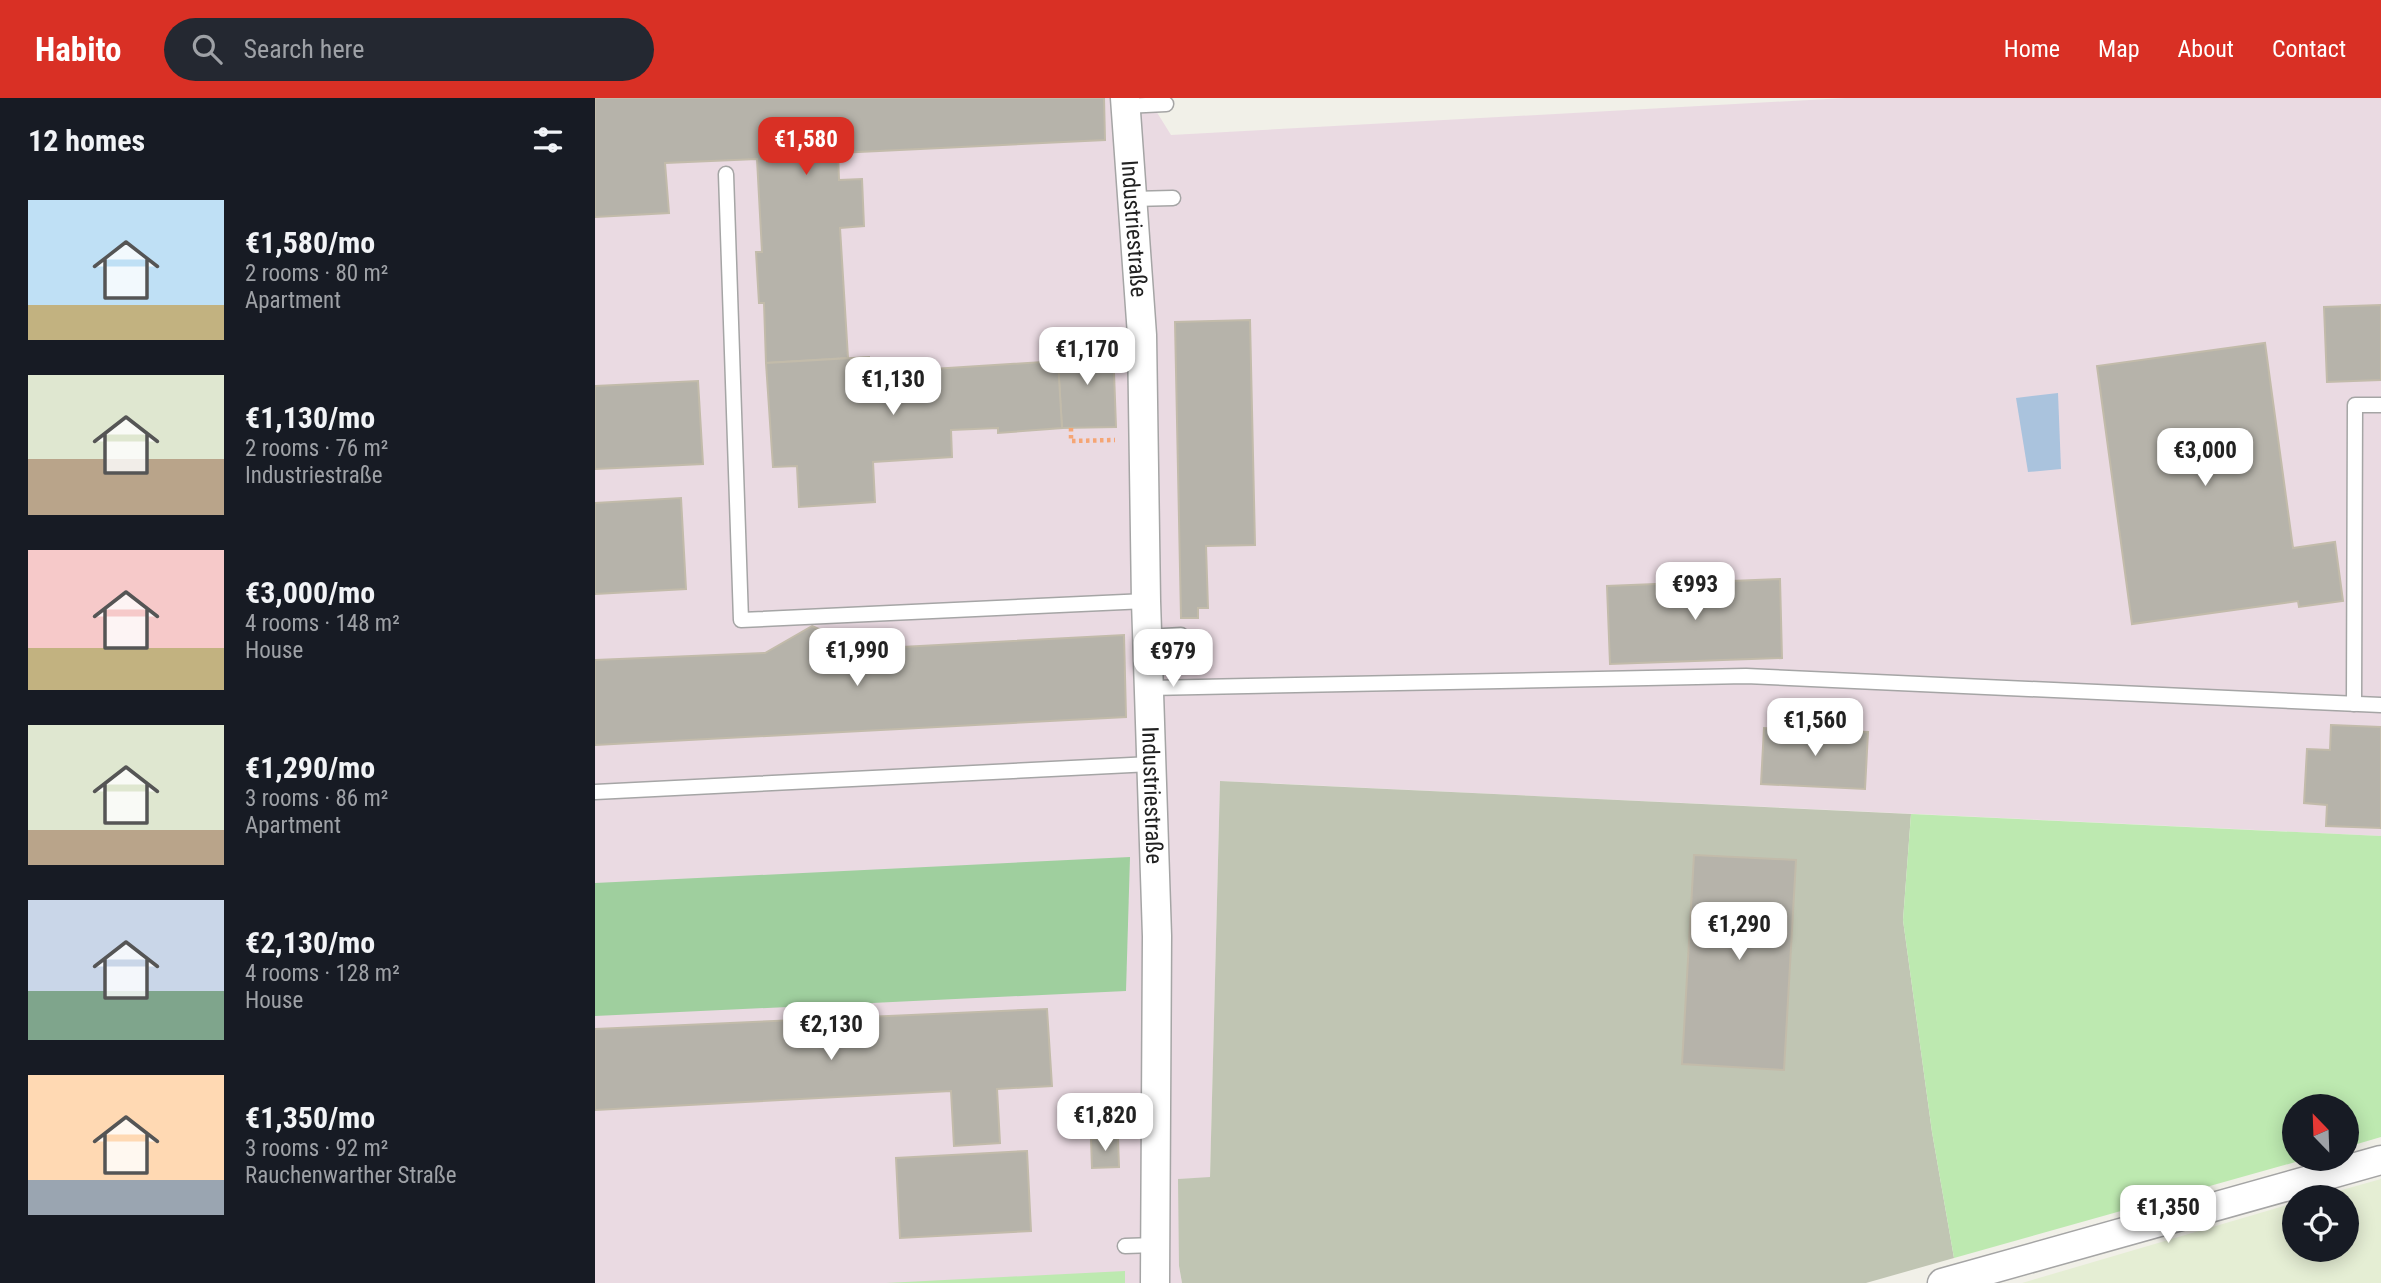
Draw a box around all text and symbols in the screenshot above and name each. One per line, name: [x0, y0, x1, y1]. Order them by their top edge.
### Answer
search box: [164, 18, 654, 81]
text: Habito: [35, 30, 122, 69]
icon: search: [188, 30, 226, 68]
text: Search here: [244, 34, 364, 64]
text: Home: [2004, 35, 2060, 63]
text: Map: [2098, 35, 2140, 63]
text: About: [2178, 35, 2234, 63]
text: Contact: [2272, 35, 2346, 63]
pin: €1,580: [749, 118, 863, 177]
icon: filters: [529, 121, 567, 159]
text: 12 homes: [28, 123, 145, 158]
text: €1,580: [774, 126, 838, 153]
street label: Industriestraße: [1116, 159, 1153, 298]
text: €1,580/mo: [245, 225, 375, 260]
icon: home: [84, 228, 168, 312]
text: 2 rooms · 80 m²: [245, 260, 388, 287]
text: Apartment: [245, 287, 341, 314]
pin: €1,170: [1030, 328, 1144, 387]
text: €1,170: [1055, 336, 1119, 363]
pin: €1,130: [836, 358, 950, 417]
text: €1,130: [861, 366, 925, 393]
text: €1,130/mo: [245, 400, 375, 435]
icon: home: [84, 403, 168, 487]
pin: €3,000: [2148, 428, 2262, 488]
text: 2 rooms · 76 m²: [245, 435, 388, 462]
text: €3,000: [2173, 437, 2237, 464]
text: Industriestraße: [245, 462, 382, 489]
pin: €993: [1654, 562, 1736, 622]
text: €993: [1672, 571, 1718, 598]
text: €3,000/mo: [245, 575, 375, 610]
icon: home: [84, 578, 168, 662]
text: 4 rooms · 148 m²: [245, 610, 400, 637]
pin: €1,990: [800, 628, 914, 688]
pin: €979: [1132, 630, 1214, 689]
text: House: [245, 637, 303, 664]
text: €1,990: [825, 637, 889, 664]
text: €979: [1150, 638, 1196, 665]
pin: €1,560: [1758, 698, 1872, 758]
text: €1,560: [1783, 707, 1847, 734]
street label: Industriestraße: [1137, 726, 1168, 864]
text: €1,290/mo: [245, 750, 375, 785]
icon: home: [84, 753, 168, 837]
text: 3 rooms · 86 m²: [245, 785, 388, 812]
text: Apartment: [245, 812, 341, 839]
pin: €1,290: [1682, 902, 1796, 962]
text: €1,290: [1707, 911, 1771, 938]
text: €2,130/mo: [245, 925, 375, 960]
icon: home: [84, 928, 168, 1012]
text: 4 rooms · 128 m²: [245, 960, 400, 987]
text: House: [245, 987, 303, 1014]
pin: €2,130: [774, 1002, 888, 1062]
text: €2,130: [799, 1011, 863, 1038]
pin: €1,820: [1048, 1094, 1162, 1153]
north arrow: [2282, 1094, 2359, 1171]
map controls: [2282, 1094, 2359, 1262]
text: €1,350/mo: [245, 1100, 375, 1135]
text: €1,820: [1073, 1102, 1137, 1129]
icon: home: [84, 1103, 168, 1187]
text: 3 rooms · 92 m²: [245, 1135, 388, 1162]
text: Rauchenwarther Straße: [245, 1162, 457, 1189]
button: locate: [2282, 1185, 2359, 1262]
pin: €1,350: [2111, 1186, 2225, 1245]
text: €1,350: [2136, 1194, 2200, 1221]

